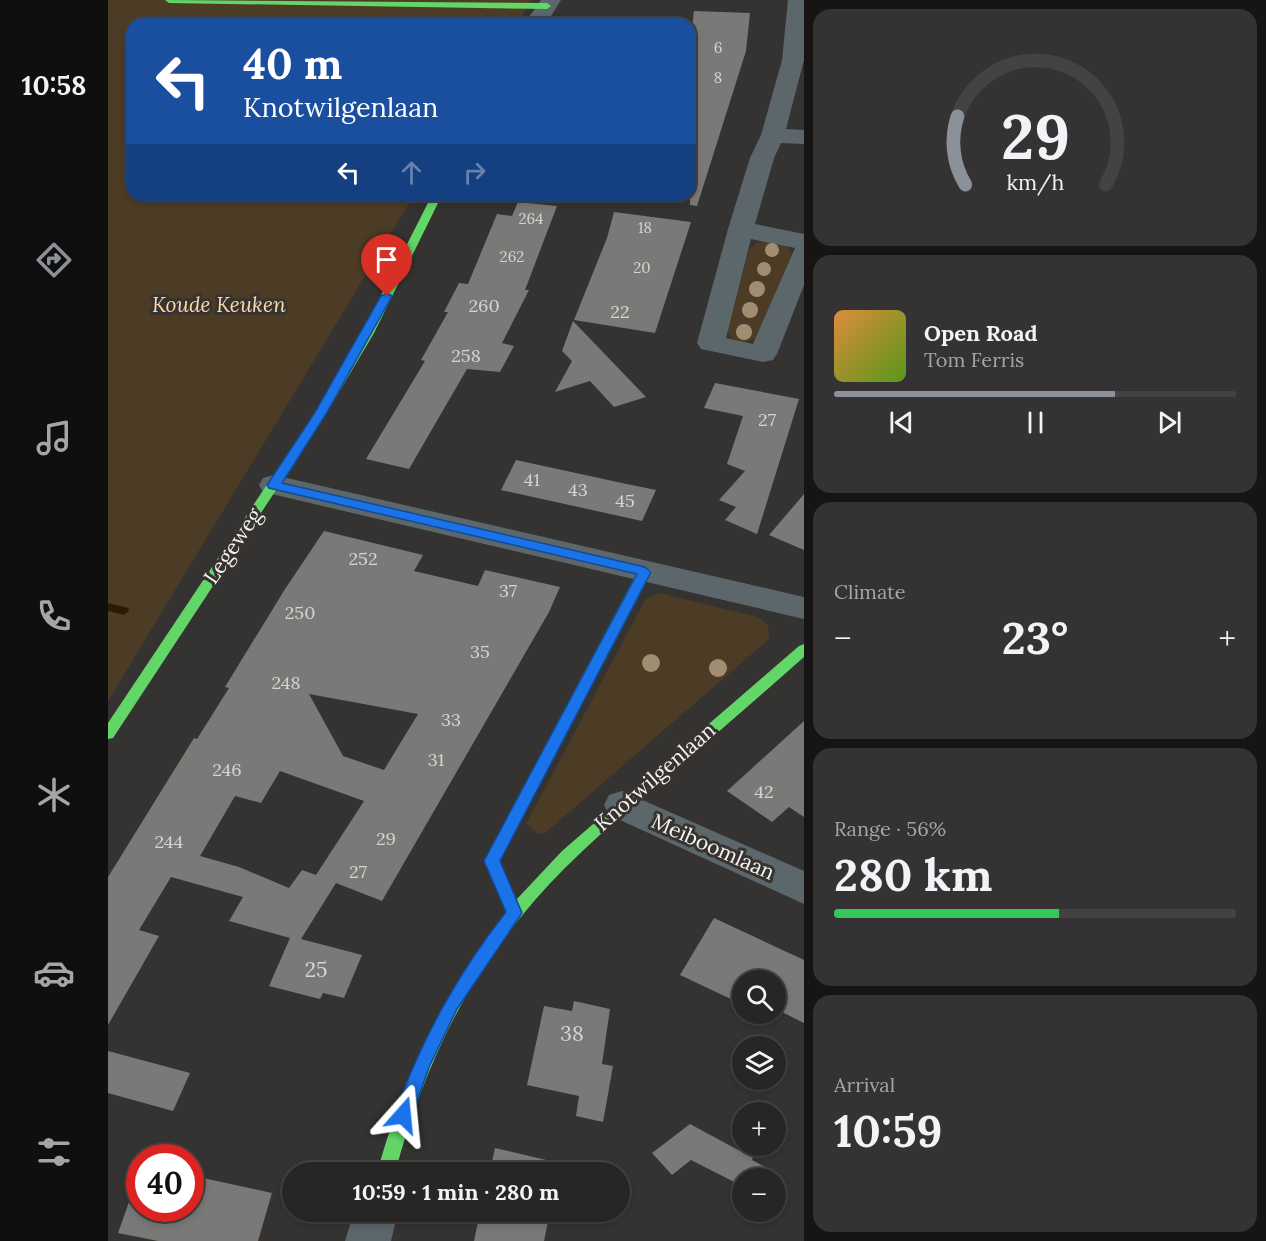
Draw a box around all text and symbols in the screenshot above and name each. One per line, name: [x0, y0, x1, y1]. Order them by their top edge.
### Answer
text: 40 m: [243, 37, 342, 91]
house number: 6: [714, 38, 722, 57]
icon: left: [144, 42, 222, 120]
text: 10:58: [22, 68, 86, 102]
house number: 8: [714, 68, 722, 87]
text: Knotwilgenlaan: [243, 90, 439, 124]
text: 29: [1000, 96, 1070, 176]
icon: left: [332, 156, 365, 189]
icon: ahead: [395, 156, 428, 189]
icon: right: [458, 156, 491, 189]
text: km/h: [1006, 168, 1064, 196]
house number: 264: [519, 209, 543, 228]
house number: 18: [638, 218, 652, 237]
pin: [361, 234, 412, 296]
icon: directions: [33, 239, 75, 281]
icon: arrive: [370, 243, 403, 276]
house number: 262: [500, 247, 524, 266]
house number: 20: [633, 258, 651, 277]
park label: Koude Keuken: [152, 291, 286, 318]
house number: 260: [468, 294, 500, 317]
house number: 22: [610, 300, 630, 323]
text: Open Road: [924, 319, 1038, 347]
house number: 258: [451, 344, 481, 367]
text: Tom Ferris: [924, 347, 1024, 372]
icon: previous: [885, 406, 918, 439]
icon: pause: [1019, 406, 1052, 439]
icon: next: [1153, 406, 1186, 439]
house number: 27: [758, 408, 776, 431]
icon: music: [33, 417, 75, 459]
house number: 41: [524, 468, 540, 491]
house number: 43: [568, 478, 588, 501]
house number: 45: [615, 489, 635, 512]
street label: Legeweg: [197, 502, 268, 589]
house number: 252: [348, 547, 378, 570]
house number: 37: [499, 579, 517, 602]
text: Climate: [834, 579, 906, 604]
icon: phone: [33, 595, 75, 637]
house number: 250: [285, 601, 315, 624]
text: 23°: [1002, 609, 1068, 666]
text: −: [834, 617, 852, 659]
text: +: [1218, 617, 1236, 659]
house number: 35: [470, 640, 490, 663]
house number: 248: [271, 671, 301, 694]
house number: 33: [441, 708, 461, 731]
street label: Knotwilgenlaan: [588, 716, 721, 837]
house number: 31: [428, 748, 444, 771]
house number: 246: [212, 758, 242, 781]
icon: climate: [33, 774, 75, 816]
house number: 42: [754, 780, 774, 803]
street label: Meiboomlaan: [647, 807, 779, 886]
text: Range · 56%: [834, 816, 946, 841]
house number: 29: [376, 827, 396, 850]
house number: 244: [155, 830, 184, 853]
text: 280 km: [834, 846, 992, 903]
house number: 27: [349, 860, 367, 883]
icon: car: [33, 952, 75, 994]
house number: 25: [305, 956, 327, 983]
map controls: [732, 970, 786, 1222]
button: search: [732, 970, 786, 1024]
house number: 38: [560, 1020, 584, 1047]
button: layers: [732, 1036, 786, 1090]
text: Arrival: [834, 1072, 895, 1097]
position arrow: [371, 1083, 435, 1147]
button: +: [732, 1102, 786, 1156]
text: 10:59: [834, 1102, 942, 1159]
icon: filters: [33, 1131, 75, 1173]
speed limit sign: 40: [126, 1144, 204, 1222]
button: −: [732, 1168, 786, 1222]
text: 10:59 · 1 min · 280 m: [353, 1178, 559, 1206]

